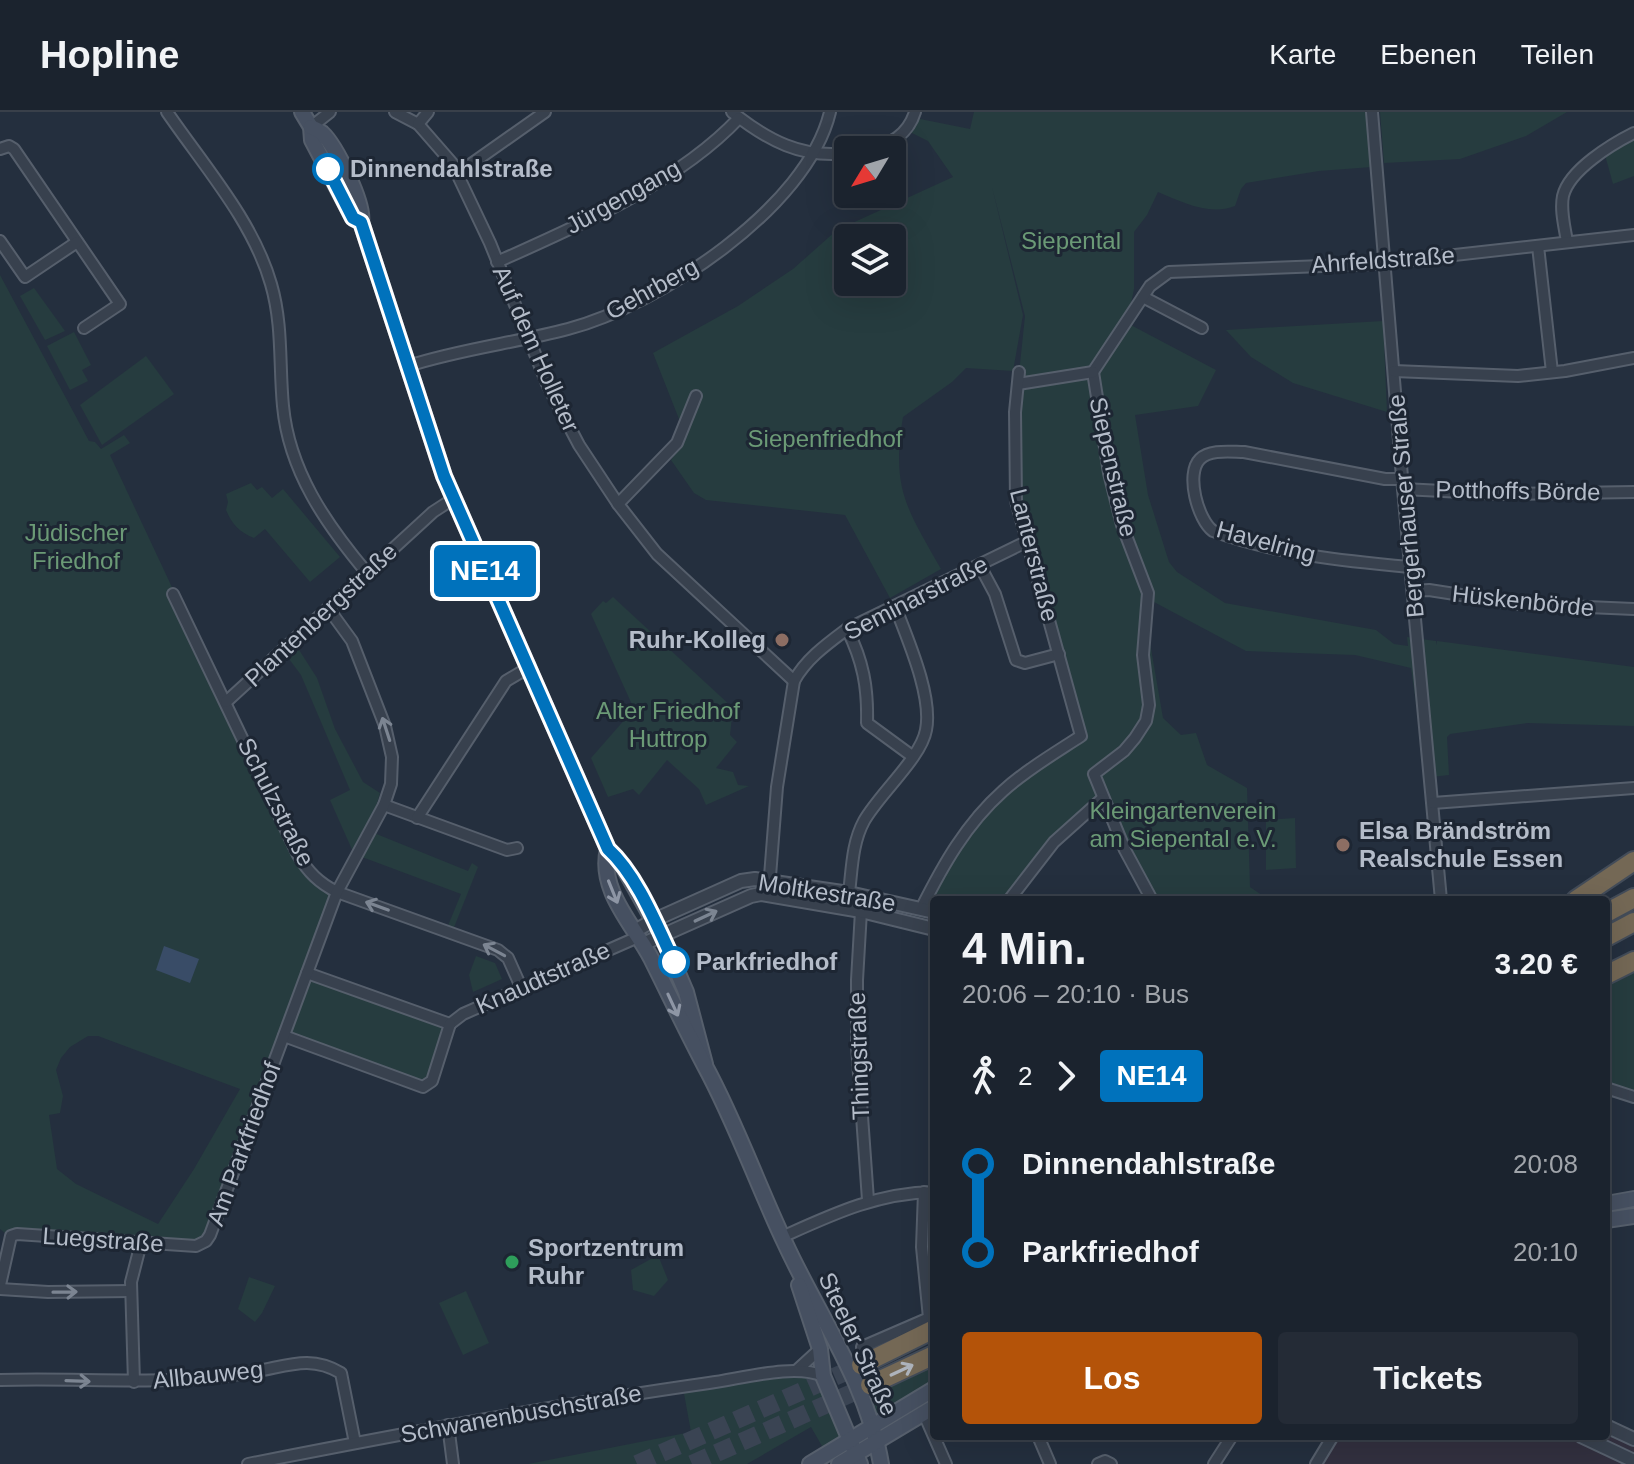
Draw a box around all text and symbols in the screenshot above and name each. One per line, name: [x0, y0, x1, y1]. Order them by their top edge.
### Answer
text: Hopline: [40, 34, 179, 76]
text: Karte: [1269, 39, 1336, 70]
text: Ebenen: [1380, 39, 1477, 70]
text: Teilen: [1521, 39, 1594, 70]
north arrow: [834, 136, 906, 208]
map controls: [834, 136, 906, 296]
marker: Dinnendahlstraße: [313, 154, 343, 184]
street label: Jürgengang: [561, 154, 685, 239]
place label: Dinnendahlstraße: [350, 155, 553, 182]
button: layers: [834, 224, 906, 296]
park label: Siepental: [1021, 227, 1121, 254]
street label: Ahrfeldstraße: [1310, 241, 1456, 278]
street label: Gehrberg: [601, 252, 703, 325]
street label: Auf dem Holleter: [488, 262, 585, 436]
street label: Bergerhauser Straße: [1382, 393, 1429, 619]
street label: Siepenstraße: [1084, 394, 1143, 539]
park label: Siepenfriedhof: [748, 425, 903, 452]
street label: Potthoffs Börde: [1435, 476, 1601, 505]
street label: Lanterstraße: [1005, 486, 1064, 624]
street label: Havelring: [1214, 515, 1319, 568]
park label: Jüdischer Friedhof: [25, 519, 127, 574]
street label: Plantenbergstraße: [239, 537, 402, 692]
line badge: NE14: [429, 545, 541, 597]
street label: Seminarstraße: [840, 550, 992, 645]
text: NE14: [450, 555, 520, 586]
street label: Hüskenbörde: [1451, 580, 1595, 621]
place label: Ruhr-Kolleg: [629, 626, 766, 653]
marker: Ruhr-Kolleg: [773, 631, 791, 649]
park label: Alter Friedhof Huttrop: [596, 697, 740, 752]
one-way arrow: [378, 717, 393, 743]
street label: Schulzstraße: [233, 733, 320, 870]
park label: Kleingartenverein am Siepental e.V.: [1089, 797, 1277, 852]
place label: Elsa Brändström Realschule Essen: [1359, 817, 1563, 872]
marker: Elsa Brändström Realschule Essen: [1334, 836, 1352, 854]
street label: Moltkestraße: [756, 868, 898, 917]
one-way arrow: [607, 879, 621, 904]
one-way arrow: [365, 898, 390, 912]
one-way arrow: [694, 908, 718, 923]
text: 4 Min.: [962, 924, 1087, 973]
street label: Knaudtstraße: [471, 936, 614, 1019]
one-way arrow: [483, 942, 507, 958]
marker: Parkfriedhof: [659, 947, 689, 977]
text: 3.20 €: [1495, 947, 1578, 980]
place label: Parkfriedhof: [696, 948, 838, 975]
text: 20:06 – 20:10 · Bus: [962, 979, 1189, 1009]
one-way arrow: [666, 992, 681, 1016]
street label: Thingstraße: [843, 992, 874, 1120]
icon: walk: [962, 1054, 1006, 1098]
icon: forward: [1044, 1054, 1088, 1098]
street label: Am Parkfriedhof: [201, 1058, 286, 1229]
text: NE14: [1116, 1060, 1187, 1091]
text: 2: [1018, 1061, 1032, 1091]
text: Dinnendahlstraße: [1022, 1147, 1275, 1180]
text: 20:08: [1513, 1149, 1578, 1179]
street label: Luegstraße: [42, 1222, 165, 1257]
place label: Sportzentrum Ruhr: [528, 1234, 684, 1289]
text: Parkfriedhof: [1022, 1235, 1199, 1268]
text: 20:10: [1513, 1237, 1578, 1267]
marker: Sportzentrum Ruhr: [503, 1253, 521, 1271]
street label: Steeler Straße: [814, 1268, 903, 1420]
one-way arrow: [51, 1284, 78, 1300]
button: Los: [962, 1332, 1262, 1424]
button: Tickets: [1278, 1332, 1578, 1424]
street label: Allbauweg: [151, 1355, 264, 1394]
one-way arrow: [890, 1362, 914, 1377]
one-way arrow: [64, 1373, 91, 1388]
street label: Schwanenbuschstraße: [398, 1379, 643, 1448]

